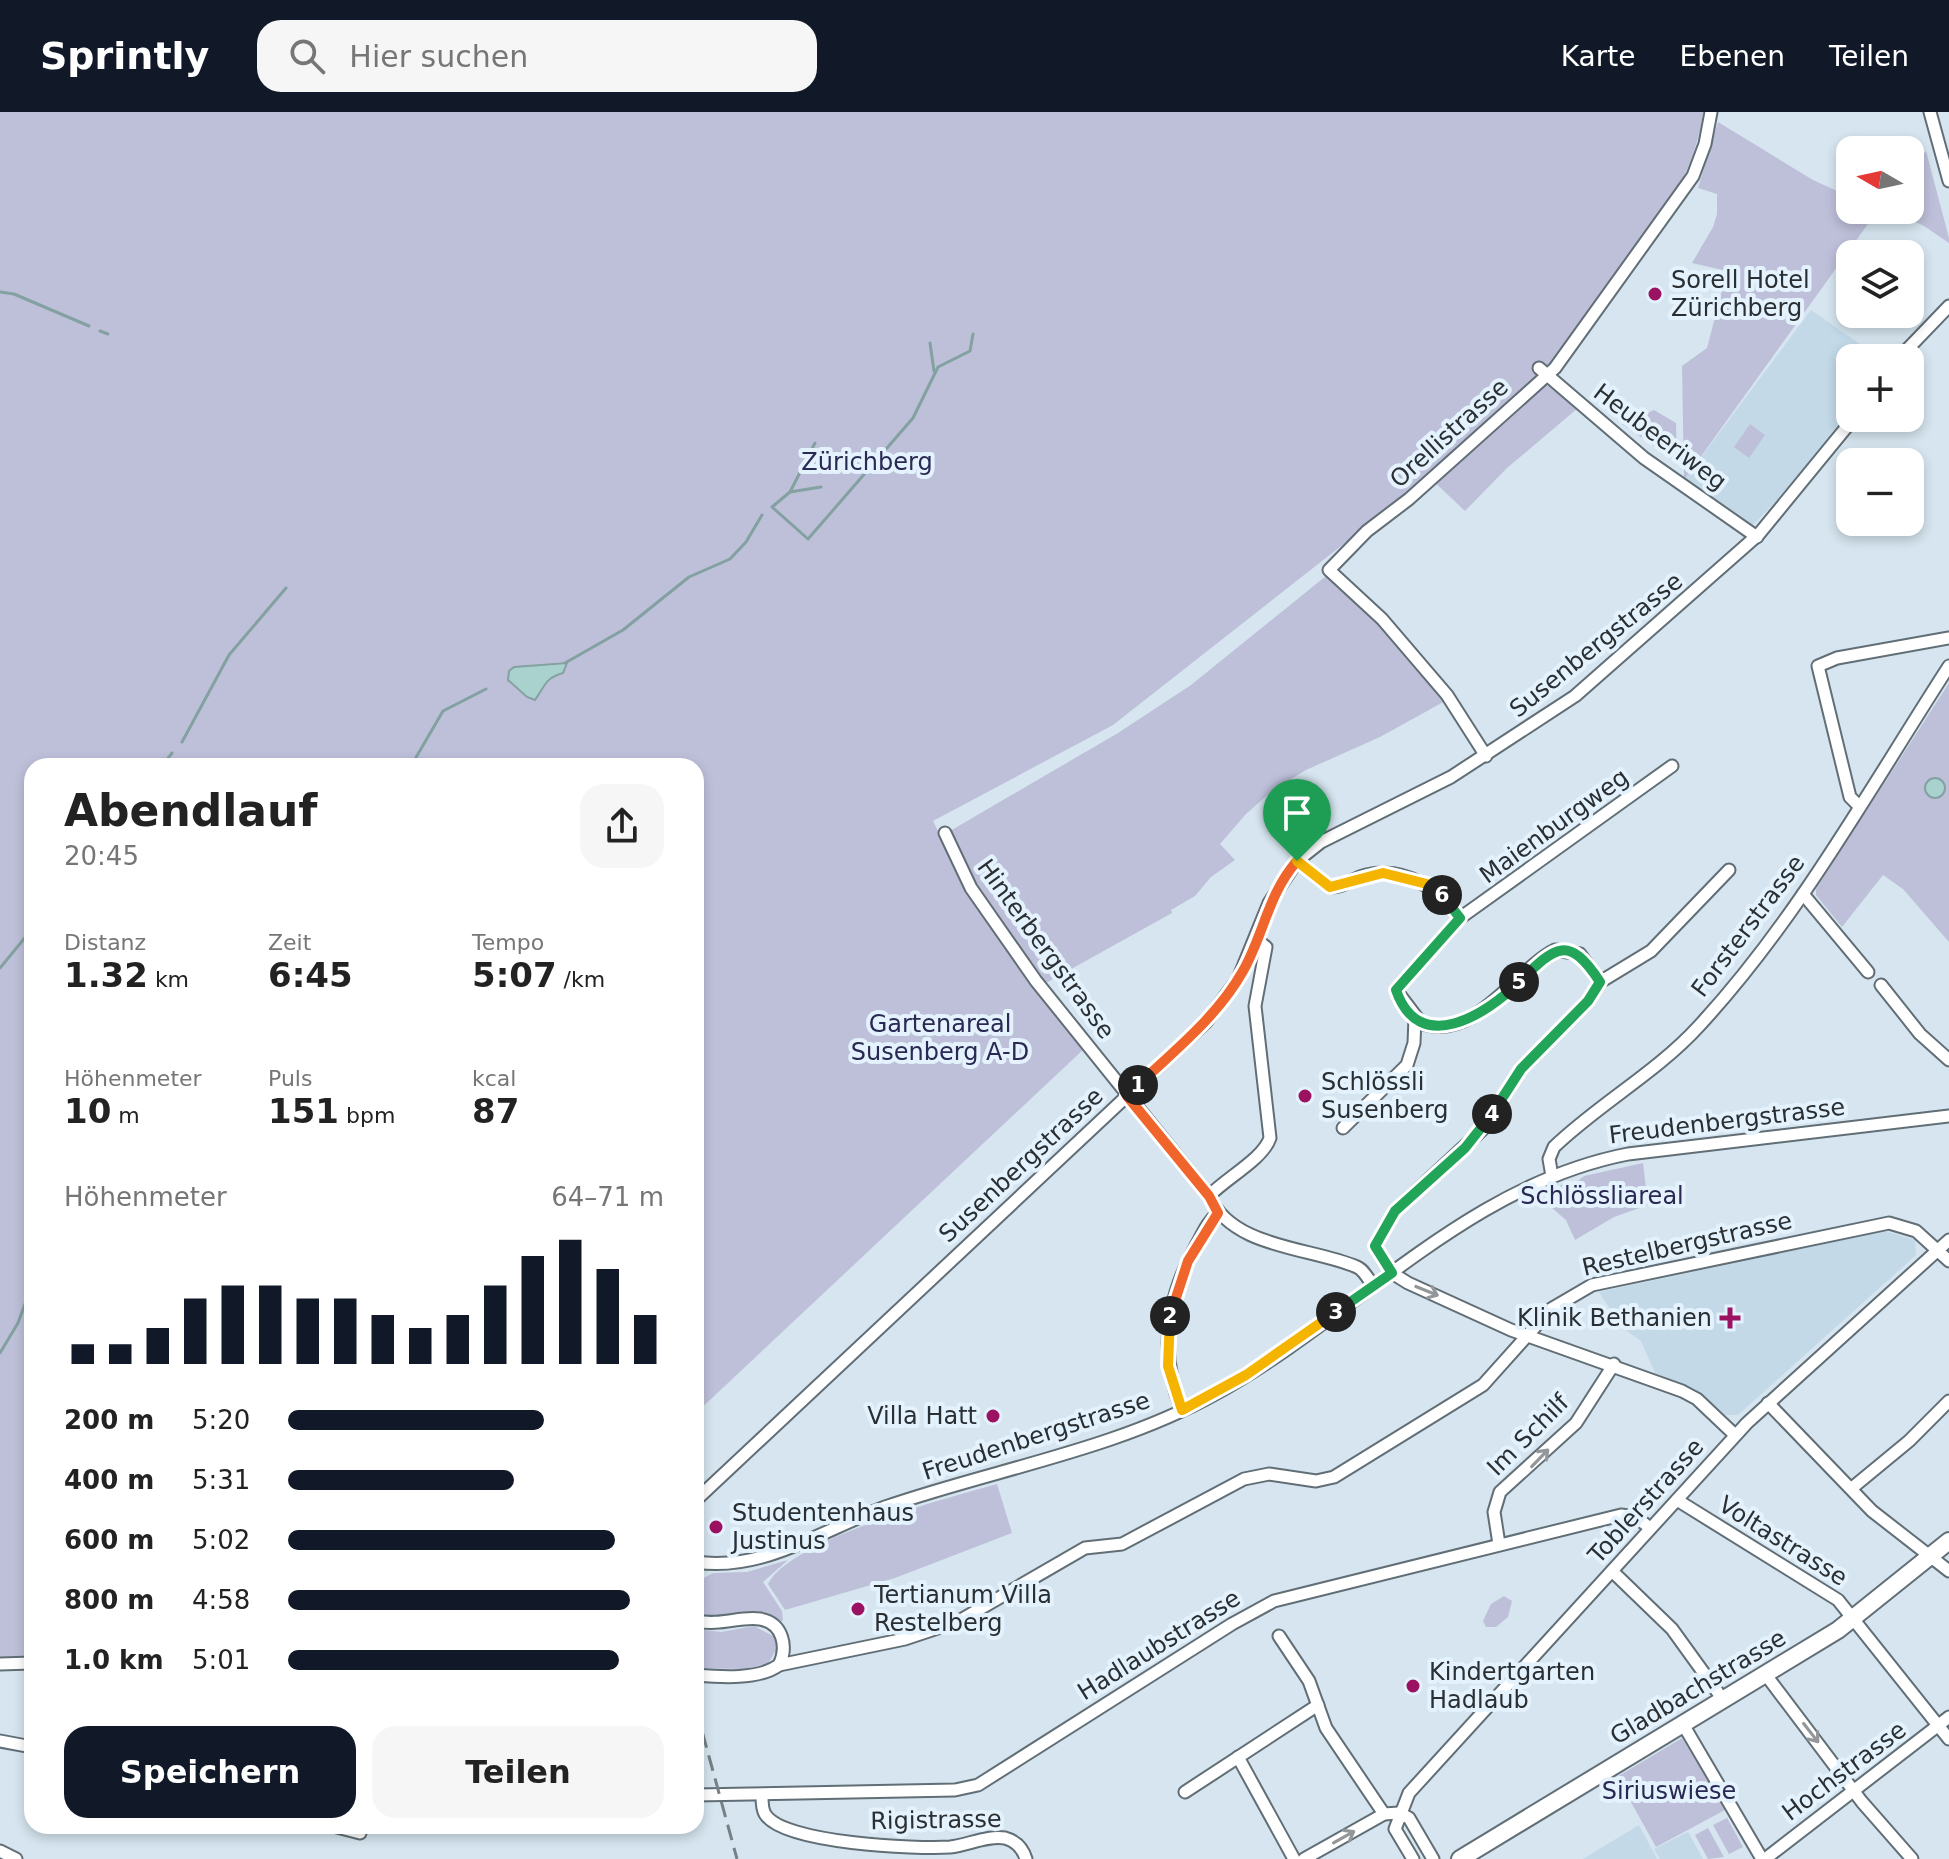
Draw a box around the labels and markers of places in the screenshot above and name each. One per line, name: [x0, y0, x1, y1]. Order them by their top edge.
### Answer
place label: Sorell Hotel Zürichberg: [1671, 266, 1810, 322]
marker: Sorell Hotel Zürichberg: [1646, 285, 1664, 303]
pin: [1263, 779, 1331, 861]
pin: 6: [1422, 875, 1462, 915]
pin: 5: [1499, 962, 1539, 1002]
pin: 1: [1118, 1065, 1158, 1105]
place label: Schlössli Susenberg: [1321, 1068, 1449, 1124]
marker: Schlössli Susenberg: [1296, 1087, 1314, 1105]
pin: 4: [1472, 1094, 1512, 1134]
pin: 3: [1316, 1292, 1356, 1332]
pin: 2: [1150, 1296, 1190, 1336]
place label: Klinik Bethanien: [1517, 1304, 1712, 1332]
marker: Klinik Bethanien: [1719, 1307, 1741, 1329]
place label: Villa Hatt: [867, 1402, 977, 1430]
marker: Villa Hatt: [984, 1407, 1002, 1425]
place label: Studentenhaus Justinus: [730, 1499, 914, 1555]
marker: Studentenhaus Justinus: [707, 1518, 725, 1536]
place label: Tertianum Villa Restelberg: [873, 1581, 1052, 1637]
marker: Tertianum Villa Restelberg: [849, 1600, 867, 1618]
place label: Kindertgarten Hadlaub: [1429, 1658, 1595, 1714]
marker: Kindertgarten Hadlaub: [1404, 1677, 1422, 1695]

